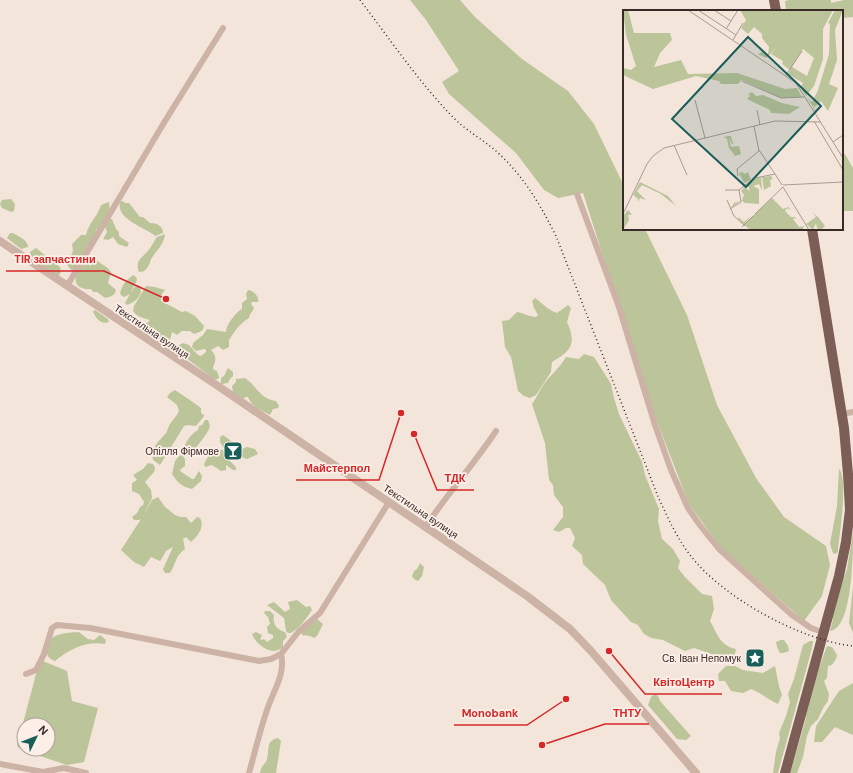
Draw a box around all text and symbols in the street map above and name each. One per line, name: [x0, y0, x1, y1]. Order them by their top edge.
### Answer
inset map: [623, 10, 843, 230]
callout: TIR запчастини: [6, 248, 104, 271]
text: TIR запчастини: [14, 252, 96, 266]
street label: Текстильна вулиця: [112, 301, 192, 361]
bar icon: Опілля Фірмове: [222, 440, 244, 462]
place label: Опілля Фірмове: [145, 445, 219, 458]
callout: Майстерпол: [296, 457, 379, 480]
text: Майстерпол: [304, 461, 370, 475]
callout: ТДК: [437, 467, 474, 490]
text: ТДК: [445, 471, 466, 485]
street label: Текстильна вулиця: [381, 481, 461, 541]
place icon: Св. Іван Непомук: [744, 647, 766, 669]
place label: Св. Іван Непомук: [662, 652, 742, 665]
callout: КвітоЦентр: [645, 671, 722, 694]
text: КвітоЦентр: [653, 675, 715, 689]
callout: ТНТУ: [605, 701, 649, 724]
callout: Monobank: [454, 702, 527, 725]
text: Monobank: [462, 706, 519, 720]
text: ТНТУ: [613, 706, 641, 720]
north arrow: [16, 717, 56, 757]
text: N: [35, 722, 51, 738]

